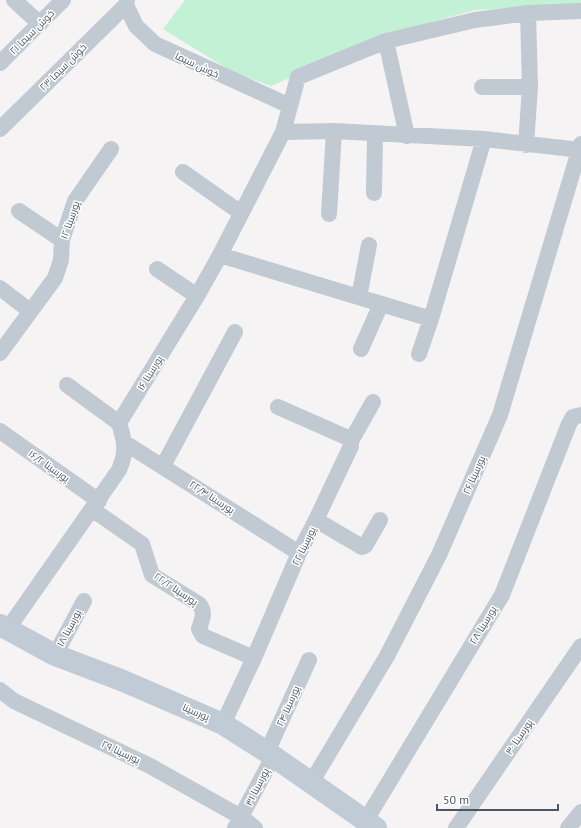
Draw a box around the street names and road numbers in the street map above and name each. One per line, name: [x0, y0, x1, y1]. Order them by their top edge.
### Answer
street label: خوش سیما ۲۱: [7, 7, 57, 57]
street label: خوش سیما ۲۳: [37, 41, 89, 93]
street label: خوش سیما: [173, 49, 221, 81]
street label: پورسینا ۱۲: [57, 199, 83, 241]
street label: پورسینا ۱۶: [134, 353, 166, 393]
street label: پورسینا ۱۶/۲: [26, 447, 72, 485]
street label: پورسینا ۲۶: [460, 453, 488, 496]
street label: پورسینا ۲۲/۴: [187, 477, 237, 517]
street label: پورسینا ۲۲: [289, 524, 319, 567]
street label: پورسینا ۲۲/۲: [152, 570, 201, 609]
street label: پورسینا ۲۸: [467, 603, 500, 647]
street label: پورسینا ۱۸: [54, 607, 84, 649]
street label: پورسینا ۲۴: [273, 684, 303, 728]
street label: پورسینا: [180, 701, 212, 724]
street label: پورسینا ۳۰: [502, 716, 536, 757]
street label: پورسینا ۲۹: [100, 737, 143, 767]
street label: پورسینا ۳۱: [242, 766, 272, 808]

